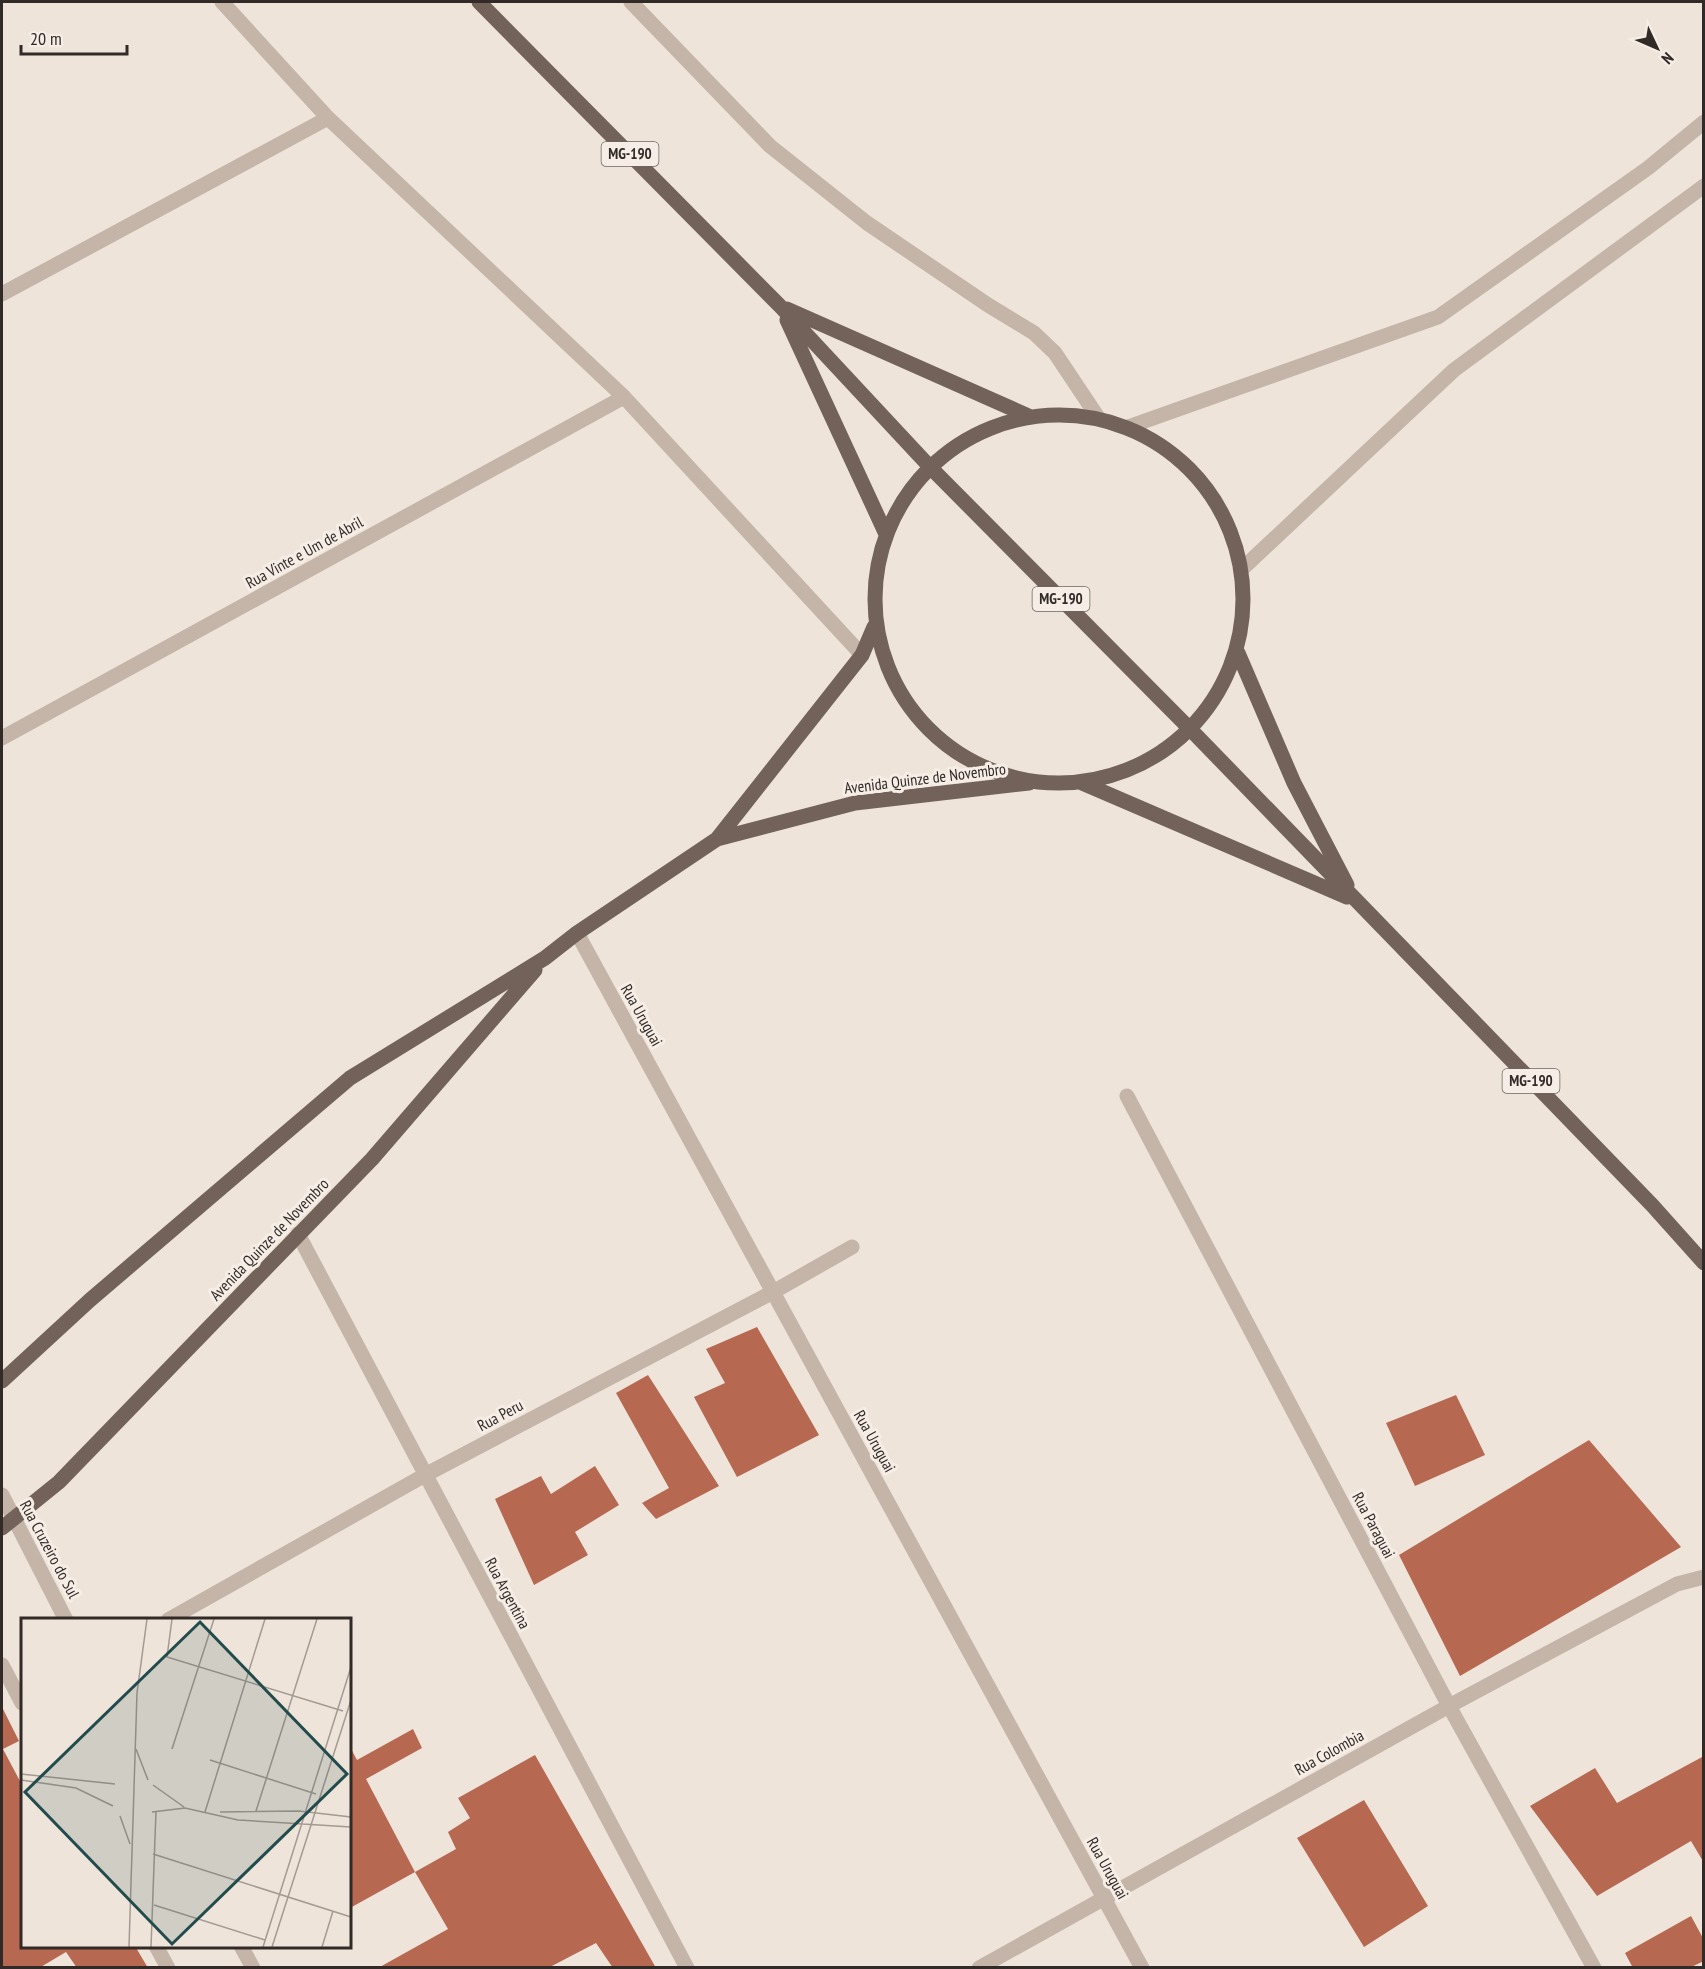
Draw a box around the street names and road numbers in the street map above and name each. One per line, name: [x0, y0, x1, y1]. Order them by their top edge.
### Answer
road number: MG-190: [602, 142, 658, 166]
street label: Rua Vinte e Um de Abril: [242, 511, 366, 592]
road number: MG-190: [1032, 587, 1090, 611]
street label: Avenida Quinze de Novembro: [843, 758, 1007, 798]
street label: Rua Uruguai: [617, 980, 667, 1050]
road number: MG-190: [1502, 1069, 1559, 1093]
street label: Avenida Quinze de Novembro: [205, 1173, 333, 1304]
street label: Rua Peru: [474, 1395, 526, 1435]
street label: Rua Uruguai: [850, 1406, 900, 1476]
street label: Rua Paraguai: [1348, 1488, 1400, 1562]
street label: Rua Cruzeiro do Sul: [16, 1497, 84, 1602]
street label: Rua Argentina: [481, 1554, 535, 1632]
street label: Rua Colombia: [1291, 1725, 1367, 1779]
street label: Rua Uruguai: [1083, 1833, 1133, 1903]

